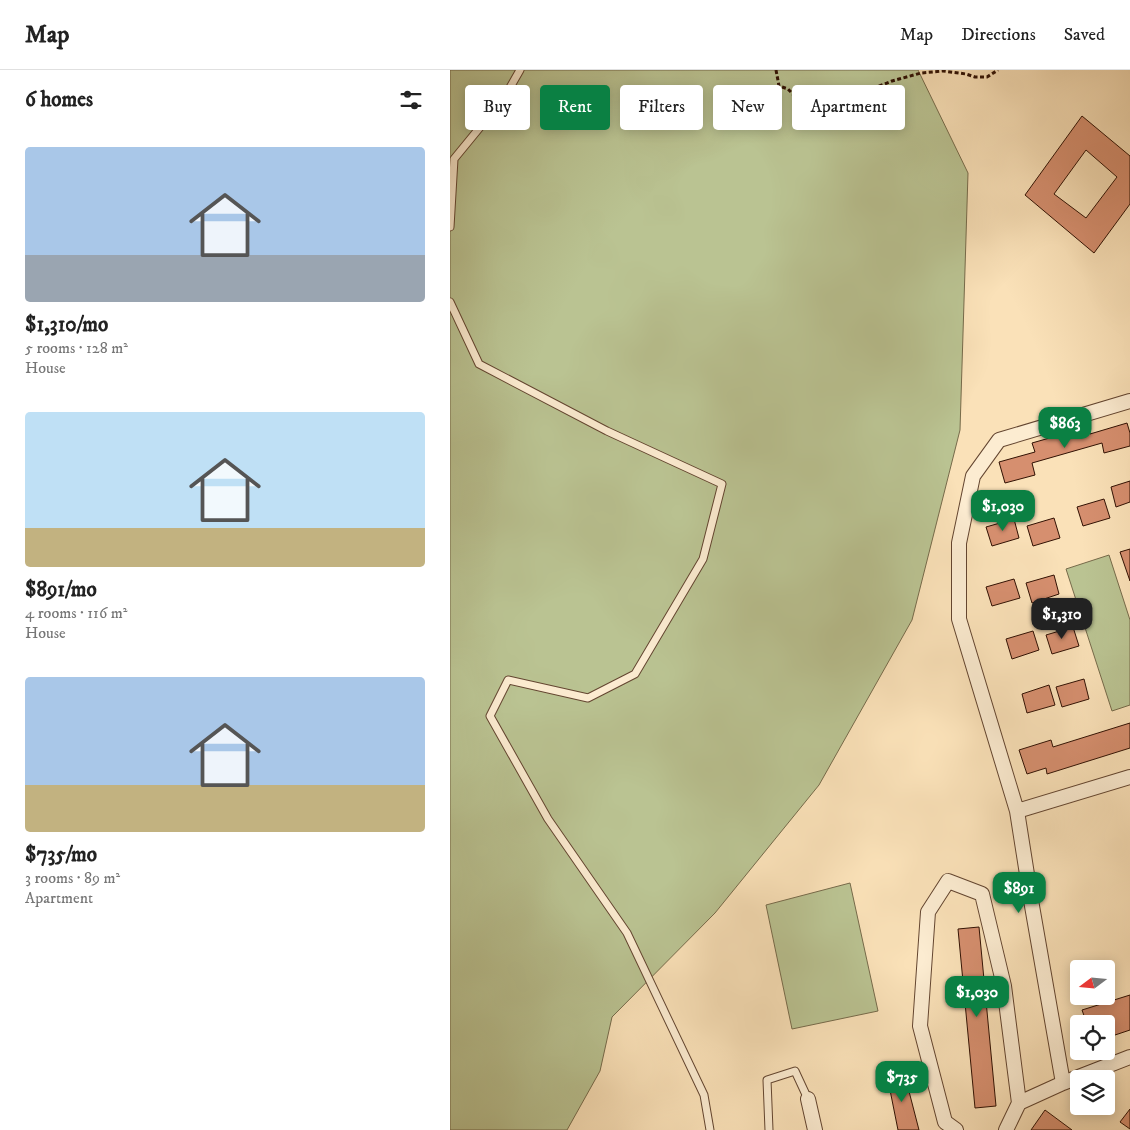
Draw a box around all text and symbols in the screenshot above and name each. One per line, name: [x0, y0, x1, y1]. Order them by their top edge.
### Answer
text: Map: [25, 20, 69, 50]
text: Map: [900, 24, 933, 46]
text: Directions: [961, 24, 1036, 46]
text: Saved: [1064, 24, 1105, 46]
chip: Buy: [465, 85, 530, 130]
chip: Rent: [540, 85, 610, 130]
chip: Filters: [620, 85, 703, 130]
chip: New: [713, 85, 782, 130]
chip: Apartment: [792, 85, 905, 130]
icon: filters: [397, 86, 425, 114]
text: 6 homes: [25, 87, 93, 113]
icon: home: [180, 180, 270, 270]
text: $1,310/mo: [25, 312, 108, 338]
text: 5 rooms · 128 m²: [25, 338, 128, 358]
text: House: [25, 358, 66, 378]
pin: $863: [1035, 406, 1095, 449]
text: $863: [1049, 413, 1081, 433]
icon: home: [180, 445, 270, 535]
pin: $1,030: [962, 490, 1044, 532]
text: $1,030: [982, 496, 1024, 516]
text: $891/mo: [25, 577, 97, 603]
pin: $1,310: [1021, 598, 1103, 640]
text: 4 rooms · 116 m²: [25, 603, 127, 623]
text: $1,310: [1042, 604, 1082, 624]
text: House: [25, 623, 66, 643]
icon: home: [180, 710, 270, 800]
text: $735/mo: [25, 842, 97, 868]
text: 3 rooms · 89 m²: [25, 868, 120, 888]
pin: $891: [989, 872, 1049, 914]
text: $891: [1004, 878, 1034, 898]
text: Apartment: [25, 888, 93, 908]
north arrow: [1070, 960, 1115, 1005]
map controls: [1070, 960, 1115, 1115]
pin: $1,030: [936, 976, 1018, 1018]
text: $1,030: [956, 982, 998, 1002]
button: locate: [1070, 1015, 1115, 1060]
pin: $735: [872, 1060, 932, 1103]
text: $735: [886, 1067, 918, 1087]
button: layers: [1070, 1070, 1115, 1115]

